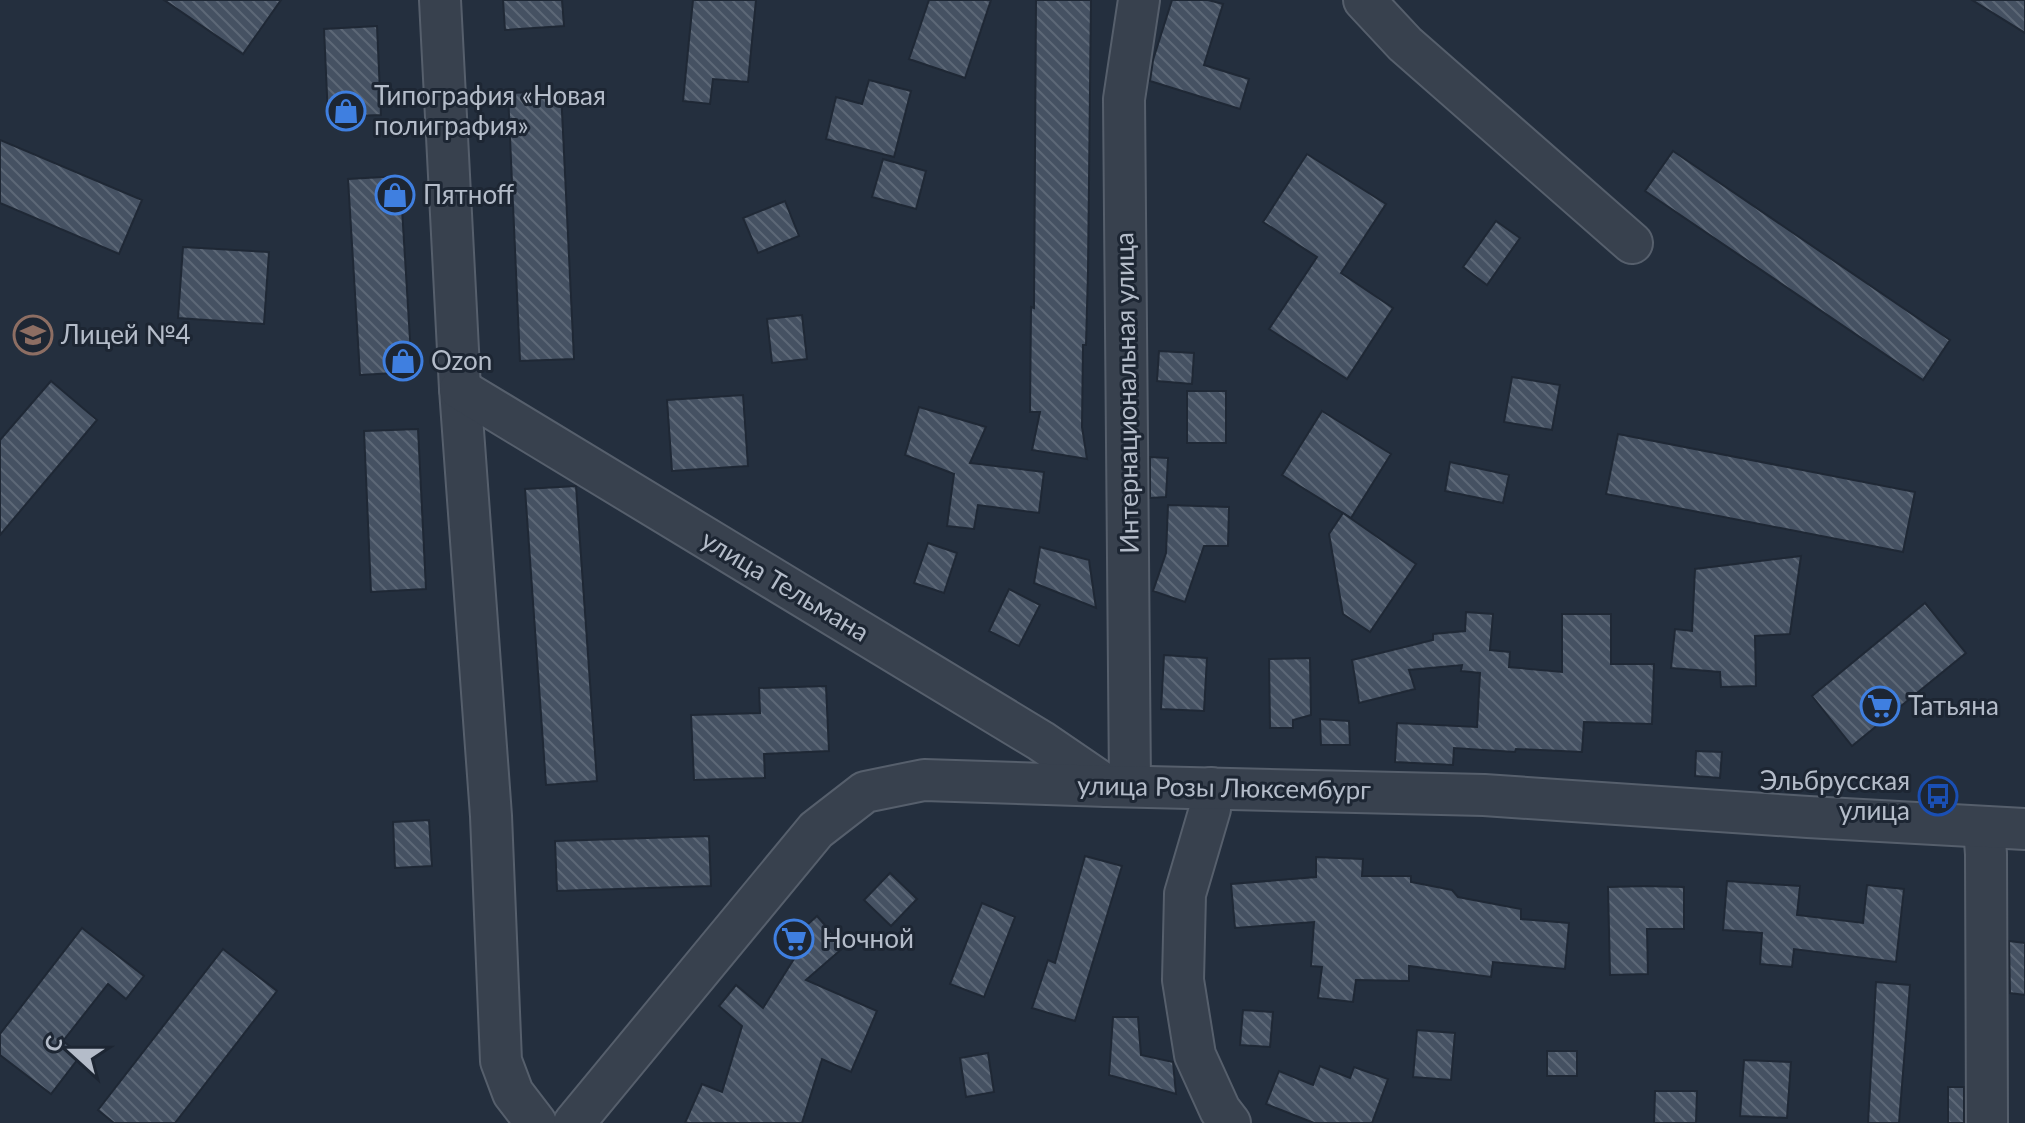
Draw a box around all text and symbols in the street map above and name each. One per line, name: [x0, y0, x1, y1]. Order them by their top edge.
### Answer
place label: Типография «Новая полиграфия»: [374, 79, 606, 141]
shop icon: Типография «Новая полиграфия»: [325, 90, 367, 132]
shop icon: Пятнoff: [374, 174, 416, 216]
place label: Пятнoff: [423, 178, 515, 210]
street label: Интернациональная улица: [1107, 232, 1145, 554]
school or university icon: Лицей №4: [12, 314, 54, 356]
place label: Лицей №4: [60, 318, 191, 350]
shop icon: Ozon: [382, 340, 424, 382]
place label: Ozon: [431, 344, 492, 376]
street label: улица Тельмана: [696, 522, 875, 648]
supermarket icon: Татьяна: [1859, 685, 1901, 727]
place label: Татьяна: [1908, 689, 1999, 721]
place label: Эльбрусская улица: [1760, 764, 1910, 826]
street label: улица Розы Люксембург: [1077, 768, 1371, 806]
bus stop icon: Эльбрусская улица: [1917, 775, 1959, 817]
supermarket icon: Ночной: [773, 918, 815, 960]
place label: Ночной: [822, 922, 914, 954]
north arrow: [32, 1011, 112, 1091]
text: С: [38, 1032, 68, 1055]

